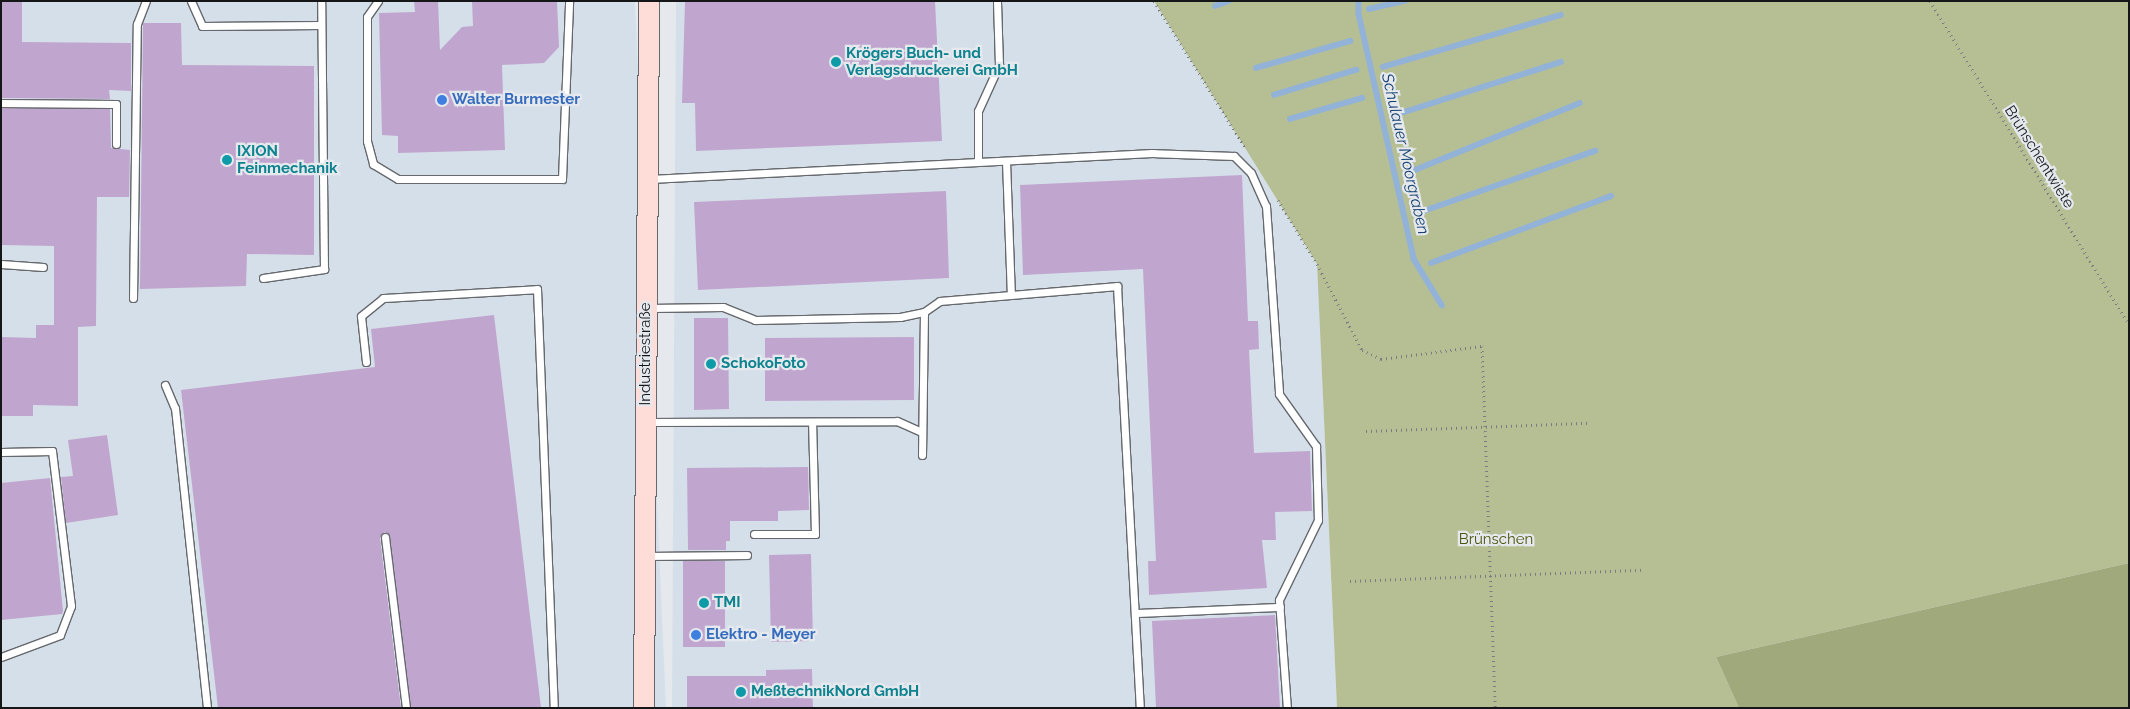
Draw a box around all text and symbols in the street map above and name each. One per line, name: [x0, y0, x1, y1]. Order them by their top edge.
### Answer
place label: Krögers Buch- und Verlagsdruckerei GmbH: [846, 44, 1018, 79]
marker: Krögers Buch- und Verlagsdruckerei GmbH: [830, 56, 842, 68]
water label: Schulauer Moorgraben: [1377, 71, 1433, 237]
place label: Walter Burmester: [452, 91, 580, 109]
marker: Walter Burmester: [436, 94, 448, 106]
street label: Brünschentwiete: [2000, 102, 2078, 212]
place label: IXION Feinmechanik: [237, 142, 337, 177]
marker: IXION Feinmechanik: [221, 154, 233, 166]
street label: Industriestraße: [637, 302, 655, 406]
place label: SchokoFoto: [721, 355, 806, 373]
marker: SchokoFoto: [705, 358, 717, 370]
park label: Brünschen: [1459, 531, 1533, 549]
place label: TMI: [714, 594, 741, 612]
marker: TMI: [698, 597, 710, 609]
place label: Elektro - Meyer: [706, 626, 815, 644]
marker: Elektro - Meyer: [690, 629, 702, 641]
place label: MeßtechnikNord GmbH: [751, 683, 919, 701]
marker: MeßtechnikNord GmbH: [735, 686, 747, 698]

